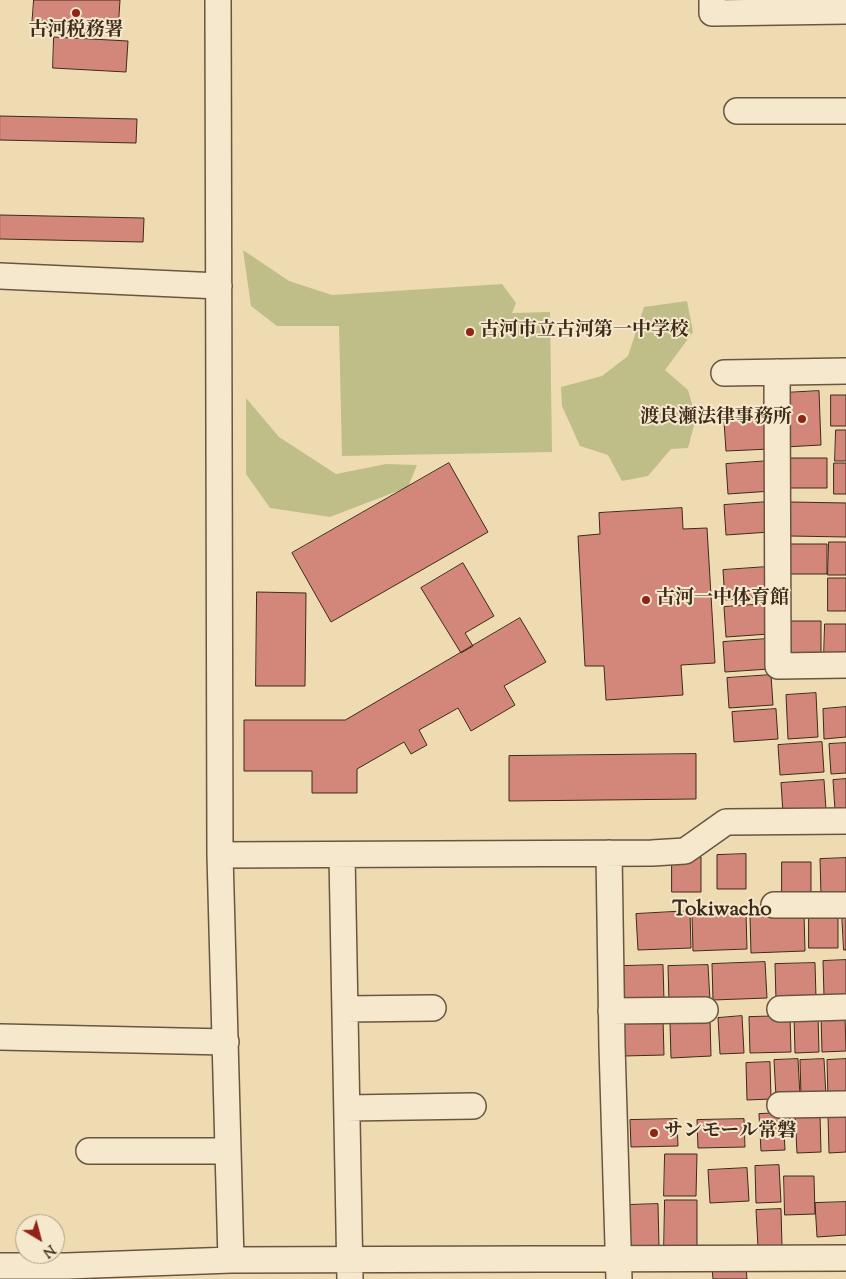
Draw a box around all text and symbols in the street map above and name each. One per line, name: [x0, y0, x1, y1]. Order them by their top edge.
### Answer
marker: 古河税務署: [70, 7, 82, 19]
place label: 古河税務署: [29, 21, 123, 43]
place label: 古河市立古河第一中学校: [480, 321, 689, 343]
marker: 古河市立古河第一中学校: [464, 326, 476, 338]
place label: 渡良瀬法律事務所: [640, 408, 792, 430]
marker: 渡良瀬法律事務所: [796, 413, 808, 425]
place label: 古河一中体育館: [656, 589, 789, 611]
marker: 古河一中体育館: [640, 594, 652, 606]
district label: Tokiwacho: [672, 898, 772, 924]
place label: サンモール常磐: [664, 1122, 796, 1144]
marker: サンモール常磐: [648, 1127, 660, 1139]
north arrow: [15, 1214, 65, 1264]
text: N: [38, 1239, 59, 1262]

